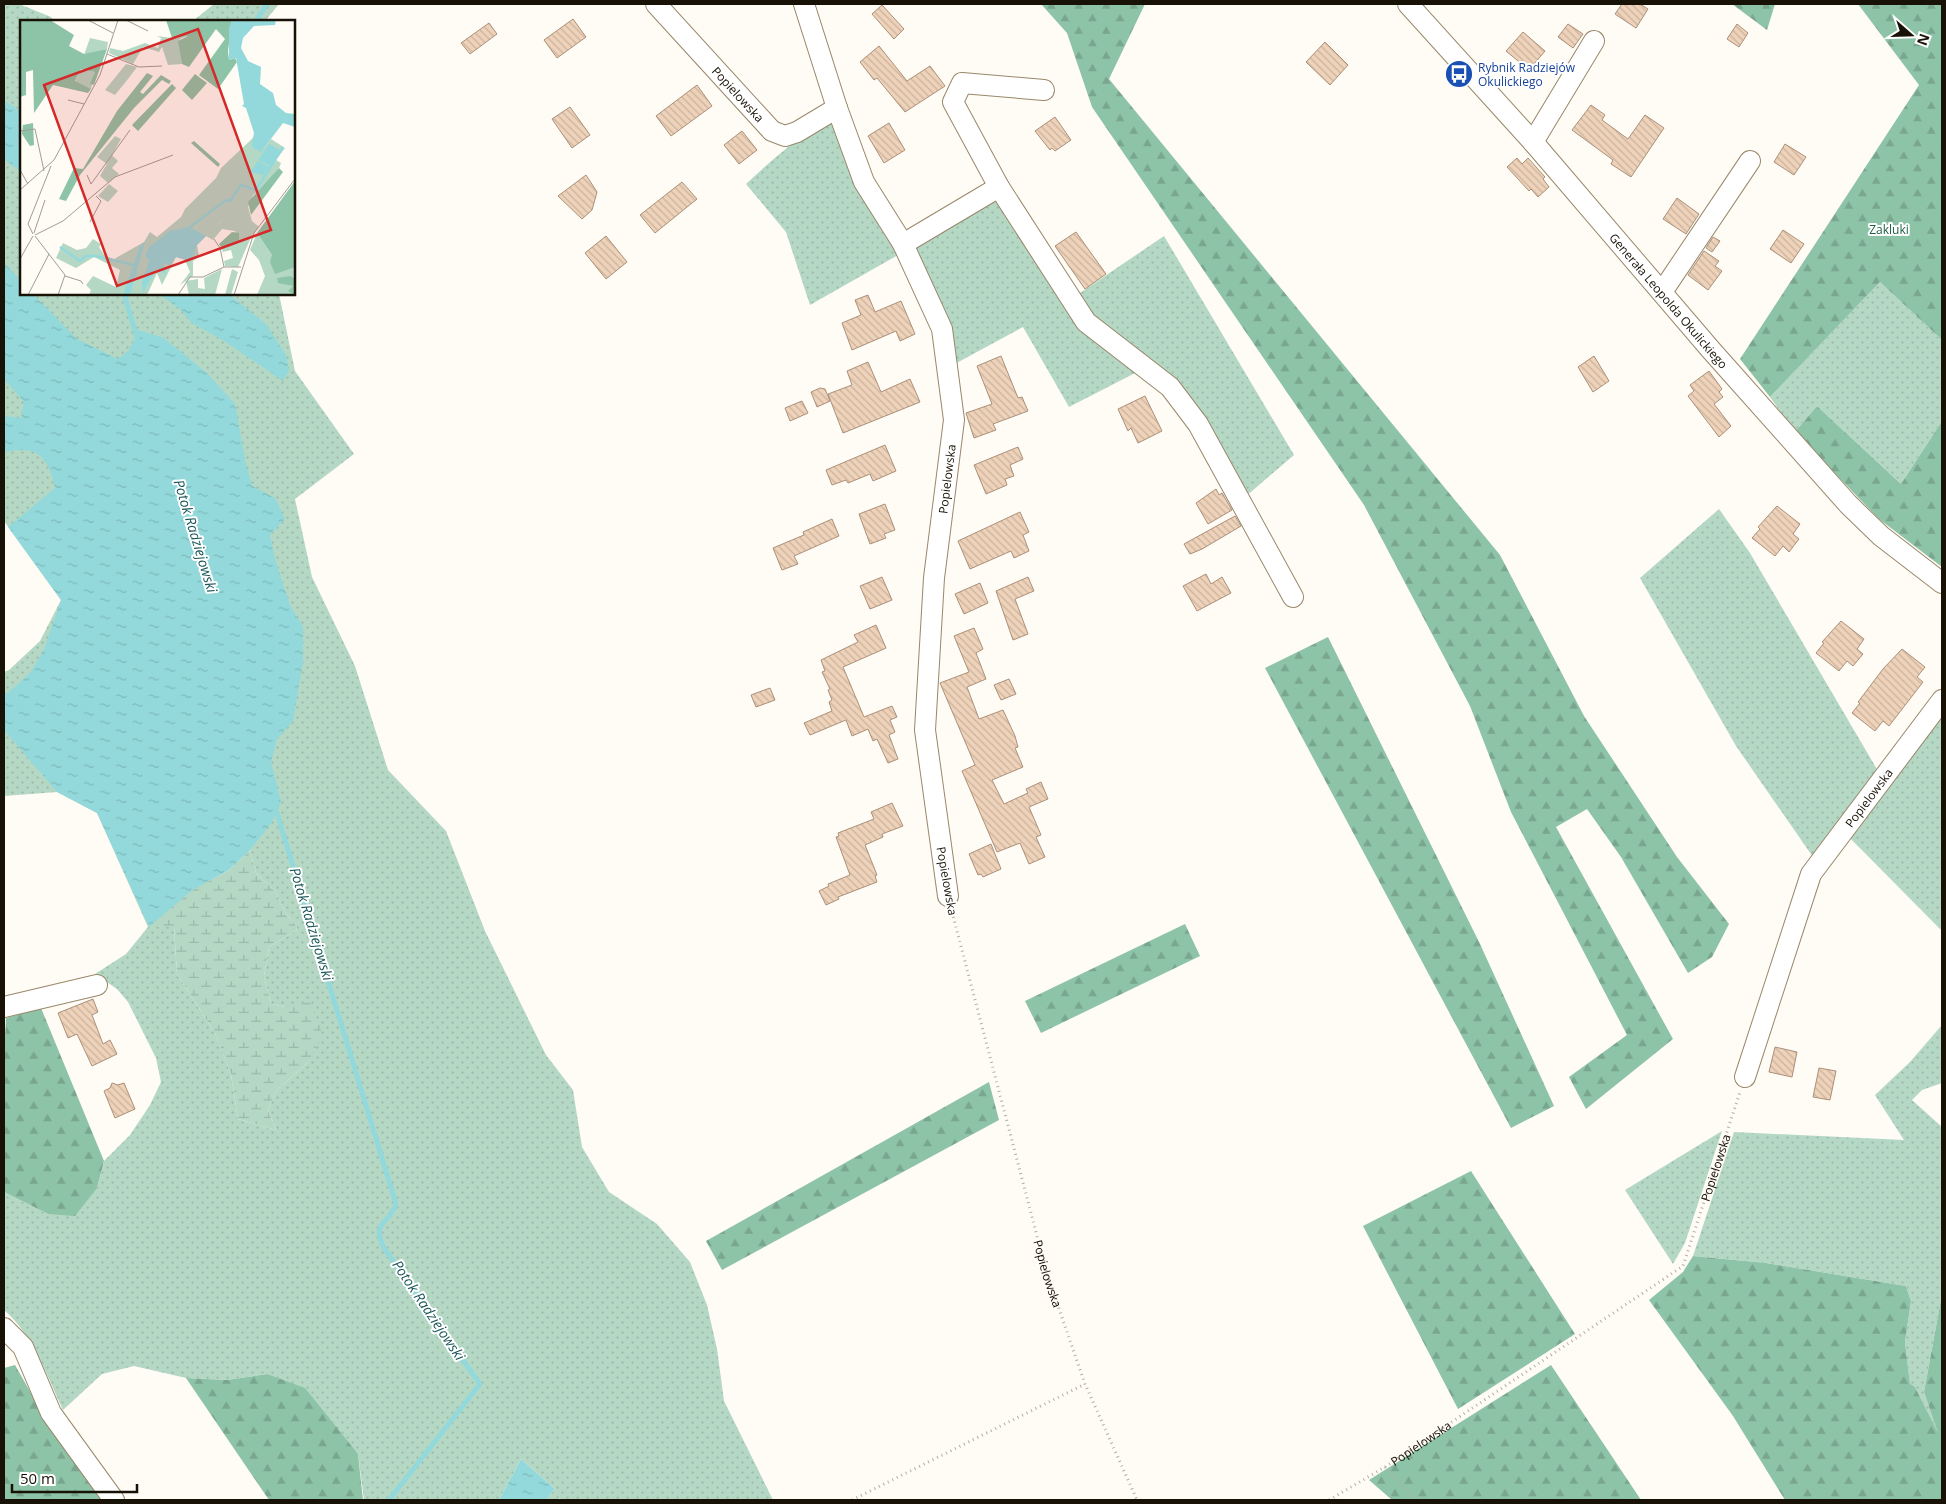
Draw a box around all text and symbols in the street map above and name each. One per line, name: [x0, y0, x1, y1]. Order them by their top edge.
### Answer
north arrow: [1886, 10, 1936, 60]
inset map: [20, 20, 295, 295]
text: N: [1913, 31, 1935, 48]
bus stop icon: Rybnik Radziejów Okulickiego: [1444, 59, 1474, 89]
place label: Rybnik Radziejów Okulickiego: [1478, 59, 1576, 90]
street label: Popielowska: [708, 63, 768, 126]
park label: Zakluki: [1869, 221, 1909, 238]
street label: Generała Leopolda Okulickiego: [1606, 229, 1732, 372]
street label: Popielowska: [934, 443, 960, 515]
water label: Potok Radziejowski: [170, 477, 222, 595]
street label: Popielowska: [1841, 765, 1896, 831]
street label: Popielowska: [933, 845, 961, 917]
water label: Potok Radziejowski: [286, 865, 338, 983]
street label: Popielowska: [1696, 1132, 1734, 1203]
street label: Popielowska: [1030, 1238, 1066, 1310]
water label: Potok Radziejowski: [388, 1256, 470, 1364]
street label: Popielowska: [1387, 1416, 1454, 1470]
scale bar: [12, 1462, 138, 1494]
text: 50 m: [20, 1468, 55, 1488]

